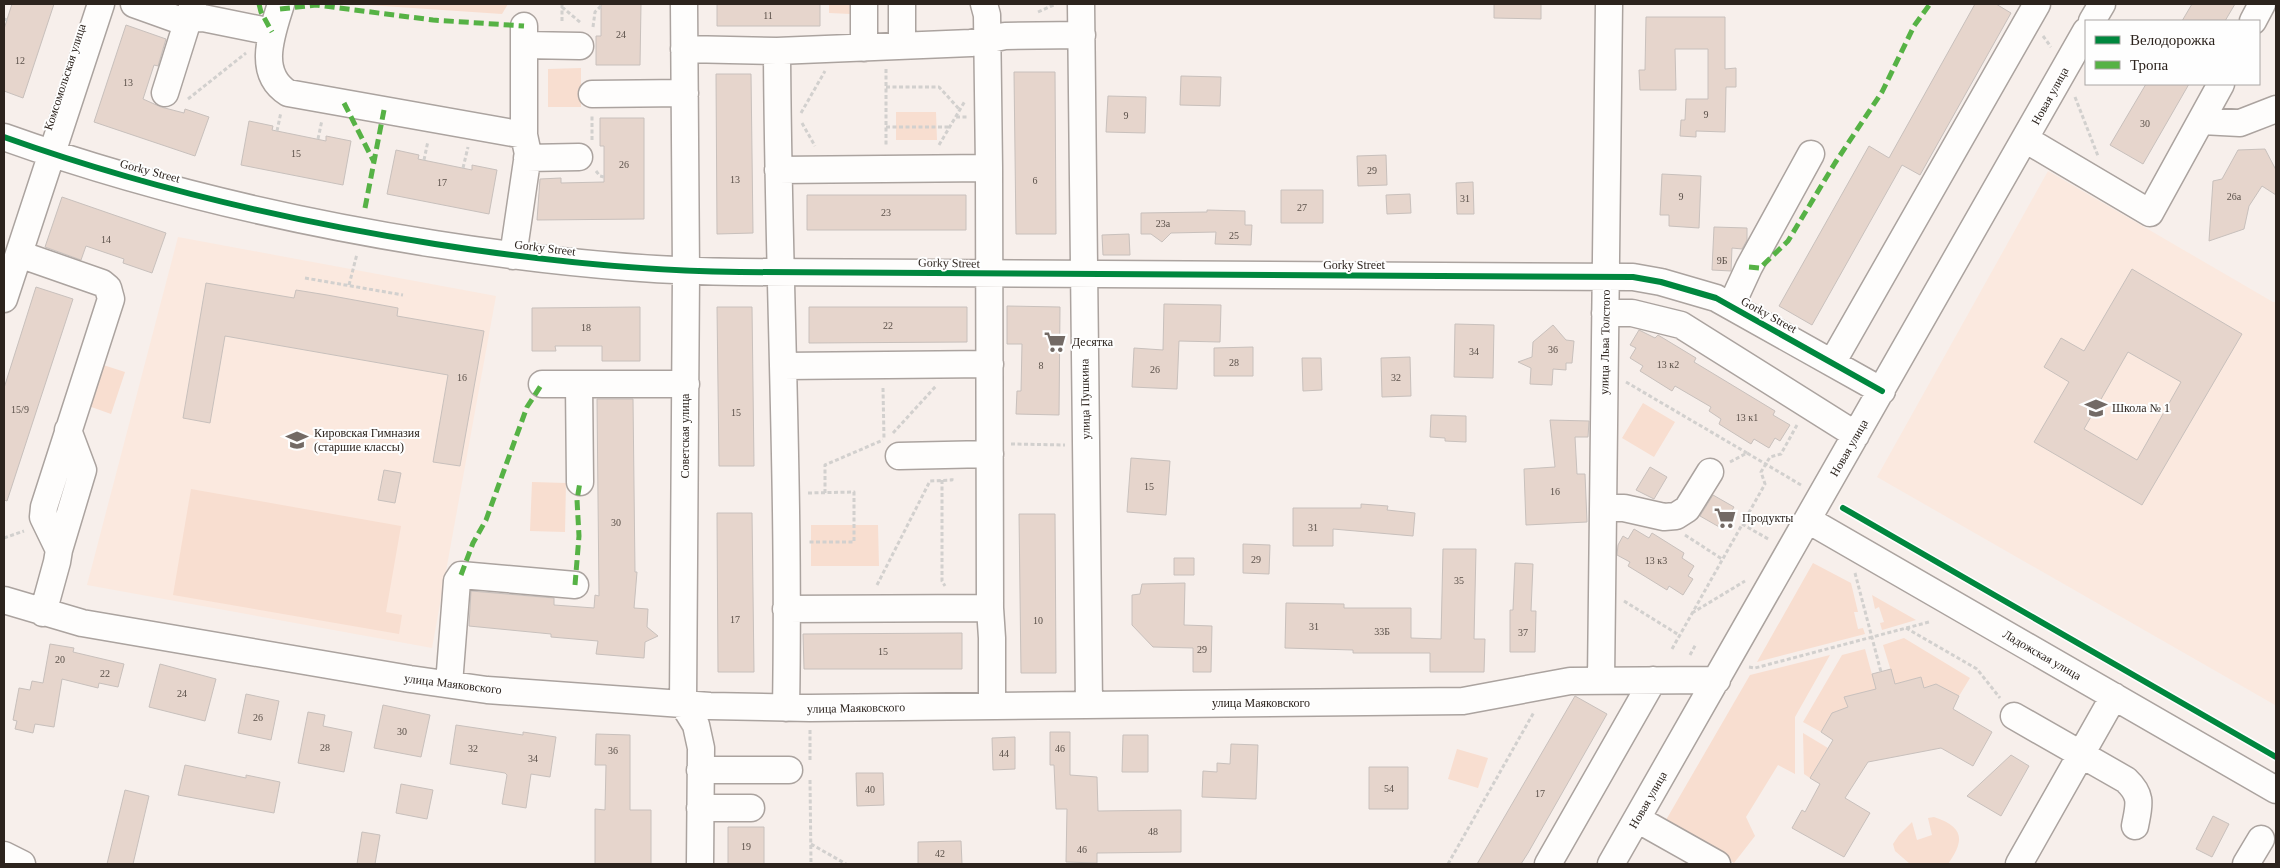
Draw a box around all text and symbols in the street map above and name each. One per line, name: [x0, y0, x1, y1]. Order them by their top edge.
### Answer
house number: 11: [763, 10, 773, 21]
legend: [2085, 20, 2260, 85]
street label: Комсомольская улица: [41, 21, 89, 132]
house number: 24: [616, 29, 626, 40]
text: Велодорожка: [2130, 32, 2215, 48]
house number: 12: [15, 55, 25, 66]
text: Тропа: [2130, 57, 2169, 73]
street label: Новая улица: [2028, 64, 2072, 127]
house number: 13: [123, 77, 133, 88]
house number: 9: [1704, 109, 1709, 120]
house number: 9: [1124, 110, 1129, 121]
house number: 30: [2140, 118, 2150, 129]
house number: 15: [291, 148, 301, 159]
street label: Gorky Street: [118, 156, 182, 186]
house number: 26: [619, 159, 629, 170]
house number: 29: [1367, 165, 1377, 176]
house number: 13: [730, 174, 740, 185]
house number: 6: [1033, 175, 1038, 186]
house number: 17: [437, 177, 447, 188]
house number: 9: [1679, 191, 1684, 202]
house number: 26а: [2227, 191, 2242, 202]
house number: 31: [1460, 193, 1470, 204]
house number: 27: [1297, 202, 1307, 213]
house number: 23: [881, 207, 891, 218]
house number: 23а: [1156, 218, 1171, 229]
house number: 25: [1229, 230, 1239, 241]
house number: 14: [101, 234, 111, 245]
street label: Gorky Street: [514, 237, 577, 259]
street label: Gorky Street: [918, 255, 981, 271]
house number: 9Б: [1717, 255, 1728, 266]
street label: Gorky Street: [1323, 258, 1385, 272]
street label: улица Льва Толстого: [1597, 289, 1613, 395]
street label: Gorky Street: [1739, 294, 1800, 336]
house number: 22: [883, 320, 893, 331]
house number: 18: [581, 322, 591, 333]
supermarket icon: Десятка: [1042, 329, 1068, 355]
place label: Десятка: [1072, 335, 1114, 349]
house number: 36: [1548, 344, 1558, 355]
house number: 34: [1469, 346, 1479, 357]
house number: 28: [1229, 357, 1239, 368]
street label: улица Пушкина: [1077, 358, 1093, 439]
house number: 13 к2: [1657, 359, 1679, 370]
house number: 8: [1039, 360, 1044, 371]
house number: 26: [1150, 364, 1160, 375]
house number: 16: [457, 372, 467, 383]
house number: 32: [1391, 372, 1401, 383]
street label: Советская улица: [678, 393, 692, 478]
school or university icon: Школа № 1: [2083, 395, 2109, 421]
place label: Школа № 1: [2112, 401, 2170, 415]
house number: 15/9: [11, 404, 29, 415]
house number: 15: [731, 407, 741, 418]
house number: 13 к1: [1736, 412, 1758, 423]
street label: Новая улица: [1827, 416, 1871, 479]
place label: Кировская Гимназия (старшие классы): [314, 426, 420, 454]
school or university icon: Кировская Гимназия (старшие классы): [284, 427, 310, 453]
house number: 15: [1144, 481, 1154, 492]
house number: 16: [1550, 486, 1560, 497]
supermarket icon: Продукты: [1712, 505, 1738, 531]
place label: Продукты: [1742, 511, 1793, 525]
house number: 30: [611, 517, 621, 528]
house number: 31: [1308, 522, 1318, 533]
house number: 29: [1251, 554, 1261, 565]
house number: 13 к3: [1645, 555, 1667, 566]
house number: 35: [1454, 575, 1464, 586]
house number: 17: [730, 614, 740, 625]
house number: 10: [1033, 615, 1043, 626]
house number: 31: [1309, 621, 1319, 632]
house number: 33Б: [1374, 626, 1390, 637]
house number: 37: [1518, 627, 1528, 638]
street label: Ладожская улица: [2000, 627, 2084, 683]
house number: 29: [1197, 644, 1207, 655]
house number: 15: [878, 646, 888, 657]
house number: 20: [55, 654, 65, 665]
house number: 22: [100, 668, 110, 679]
street label: улица Маяковского: [403, 671, 503, 697]
house number: 24: [177, 688, 187, 699]
street label: улица Маяковского: [1212, 696, 1310, 710]
street label: улица Маяковского: [807, 700, 905, 716]
house number: 26: [253, 712, 263, 723]
house number: 30: [397, 726, 407, 737]
house number: 28: [320, 742, 330, 753]
house number: 32: [468, 743, 478, 754]
house number: 46: [1055, 743, 1065, 754]
house number: 36: [608, 745, 618, 756]
house number: 44: [999, 748, 1009, 759]
house number: 34: [528, 753, 538, 764]
street label: Новая улица: [1626, 768, 1670, 831]
house number: 54: [1384, 783, 1394, 794]
house number: 40: [865, 784, 875, 795]
house number: 17: [1535, 788, 1545, 799]
house number: 48: [1148, 826, 1158, 837]
house number: 19: [741, 841, 751, 852]
house number: 46: [1077, 844, 1087, 855]
house number: 42: [935, 848, 945, 859]

